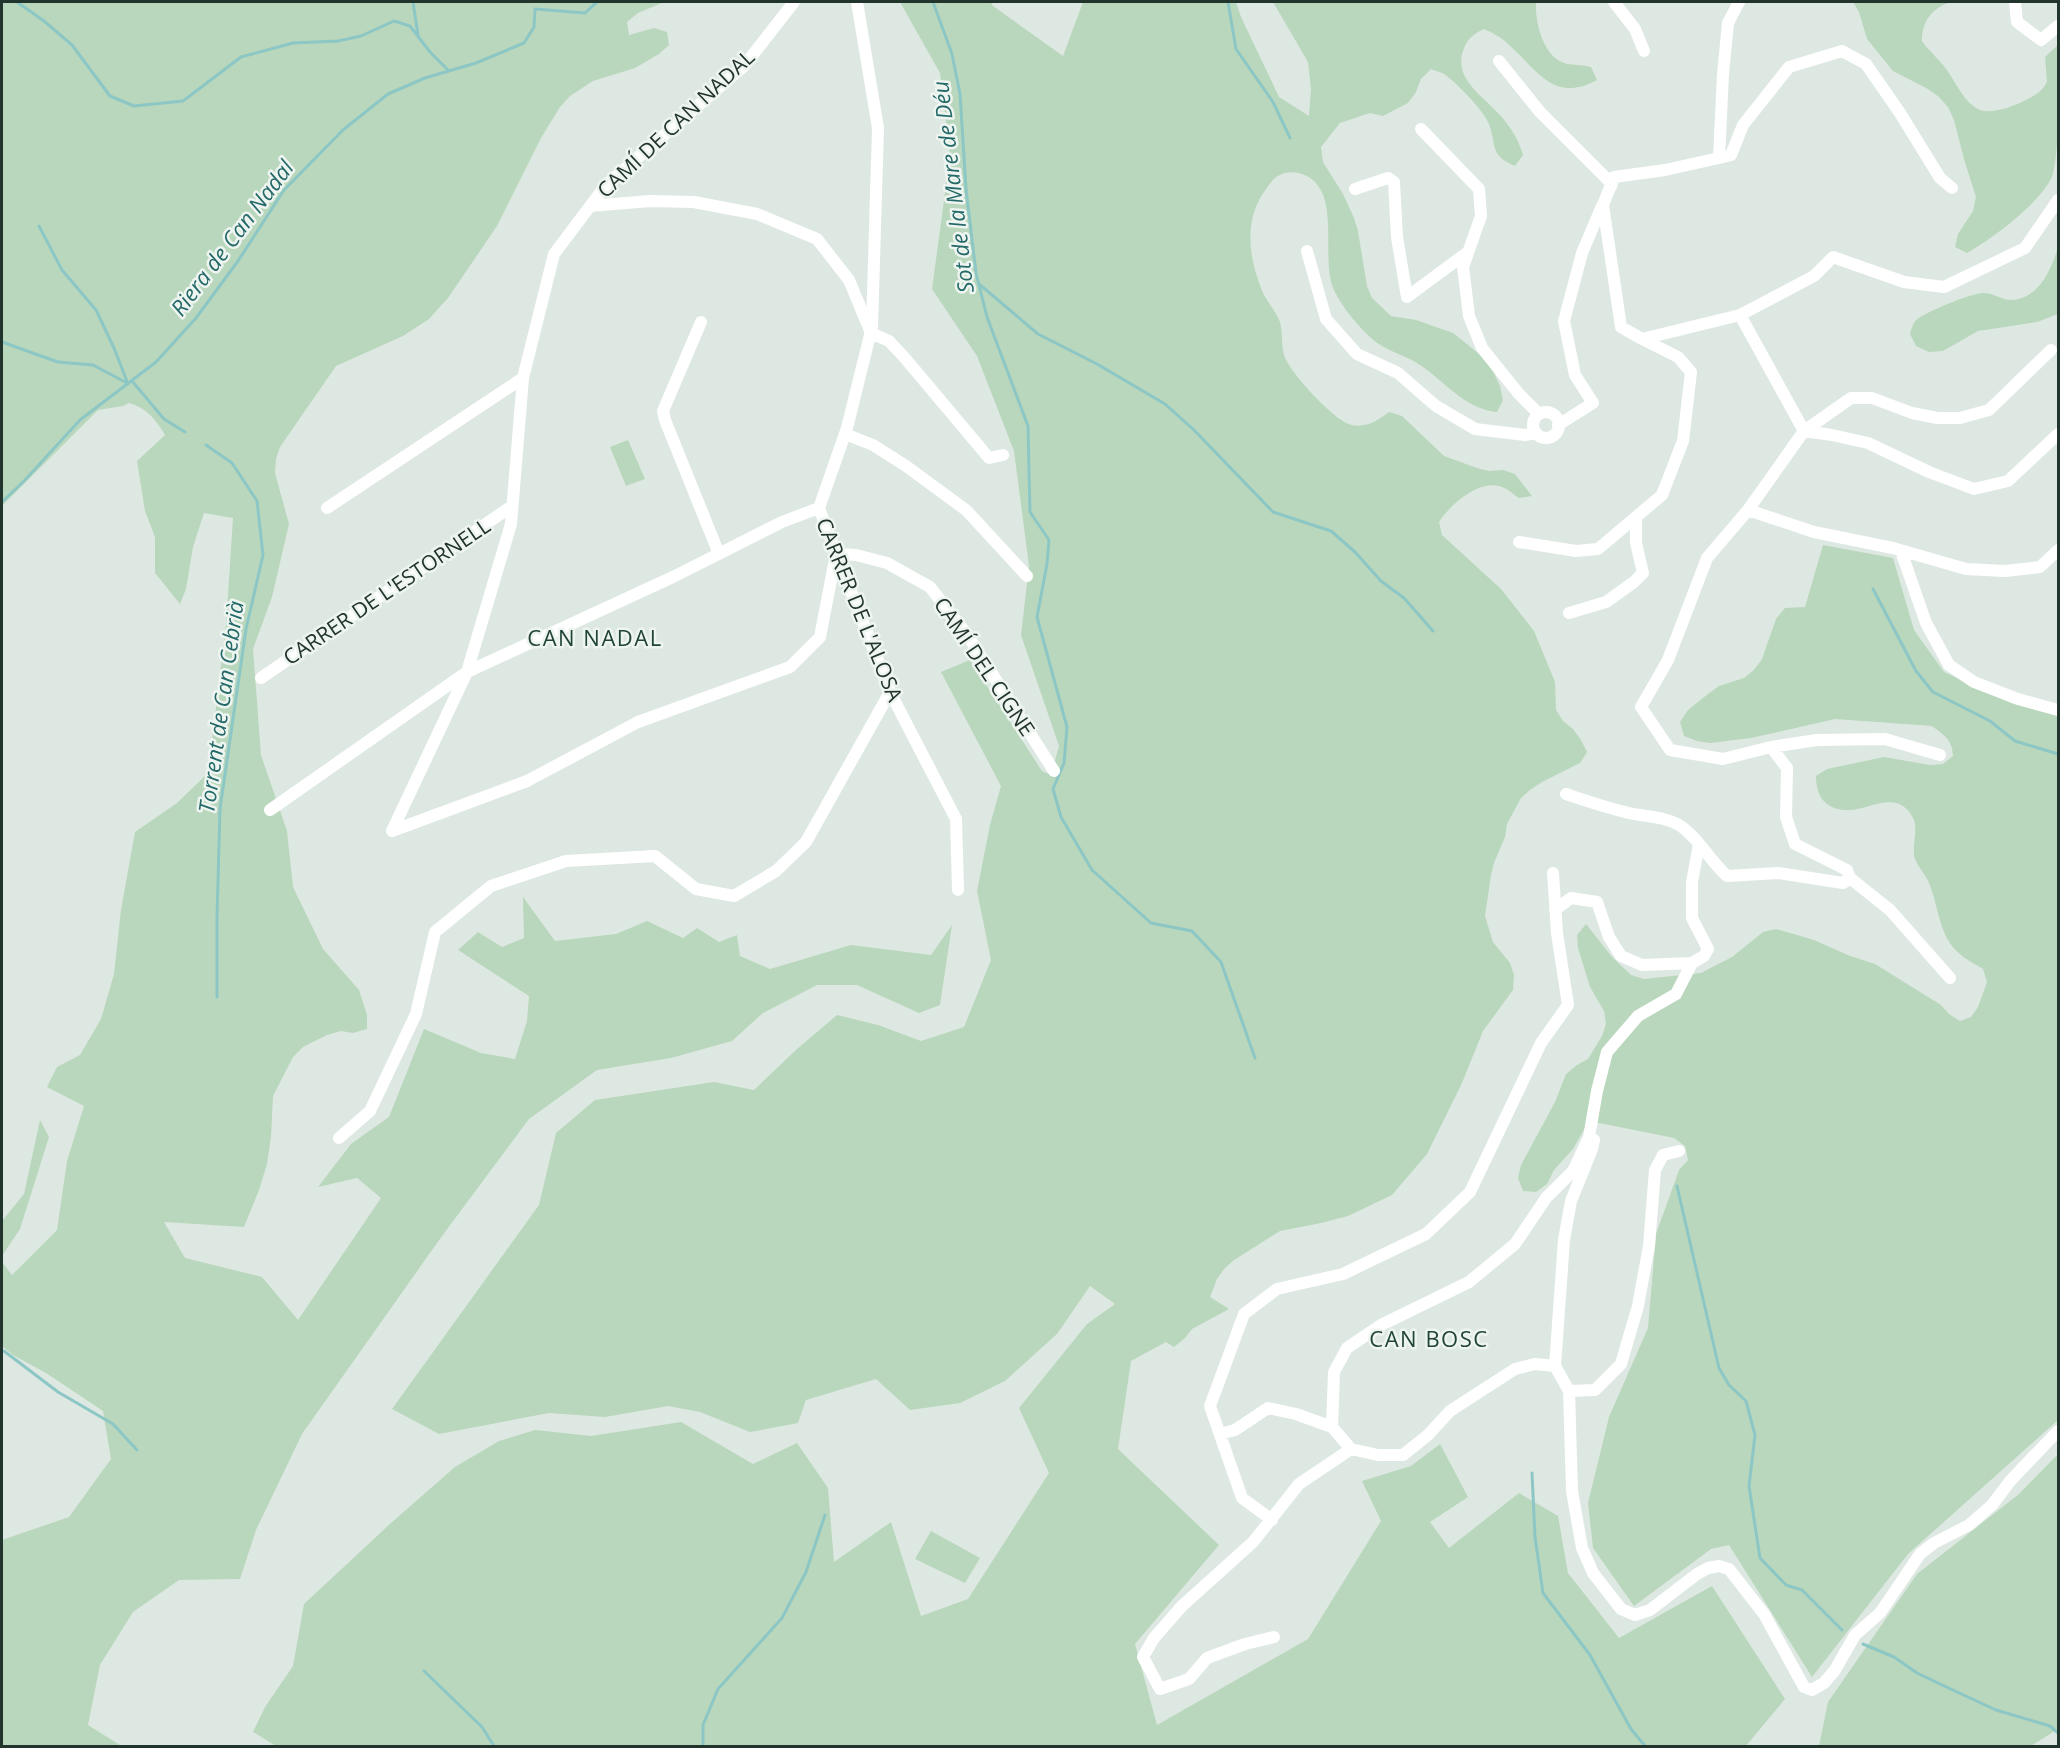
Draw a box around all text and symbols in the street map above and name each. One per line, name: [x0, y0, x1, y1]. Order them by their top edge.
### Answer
street label: CAMÍ DE CAN NADAL: [591, 43, 760, 204]
water label: Sot de la Mare de Déu: [924, 79, 980, 295]
water label: Riera de Can Nadal: [163, 153, 300, 321]
street label: CARRER DE L'ESTORNELL: [278, 511, 495, 671]
street label: CARRER DE L'ALOSA: [810, 514, 910, 706]
street label: CAMÍ DEL CIGNE: [928, 592, 1042, 741]
water label: Torrent de Can Cebrià: [190, 599, 250, 815]
district label: CAN NADAL: [527, 622, 663, 652]
district label: CAN BOSC: [1369, 1323, 1489, 1353]

